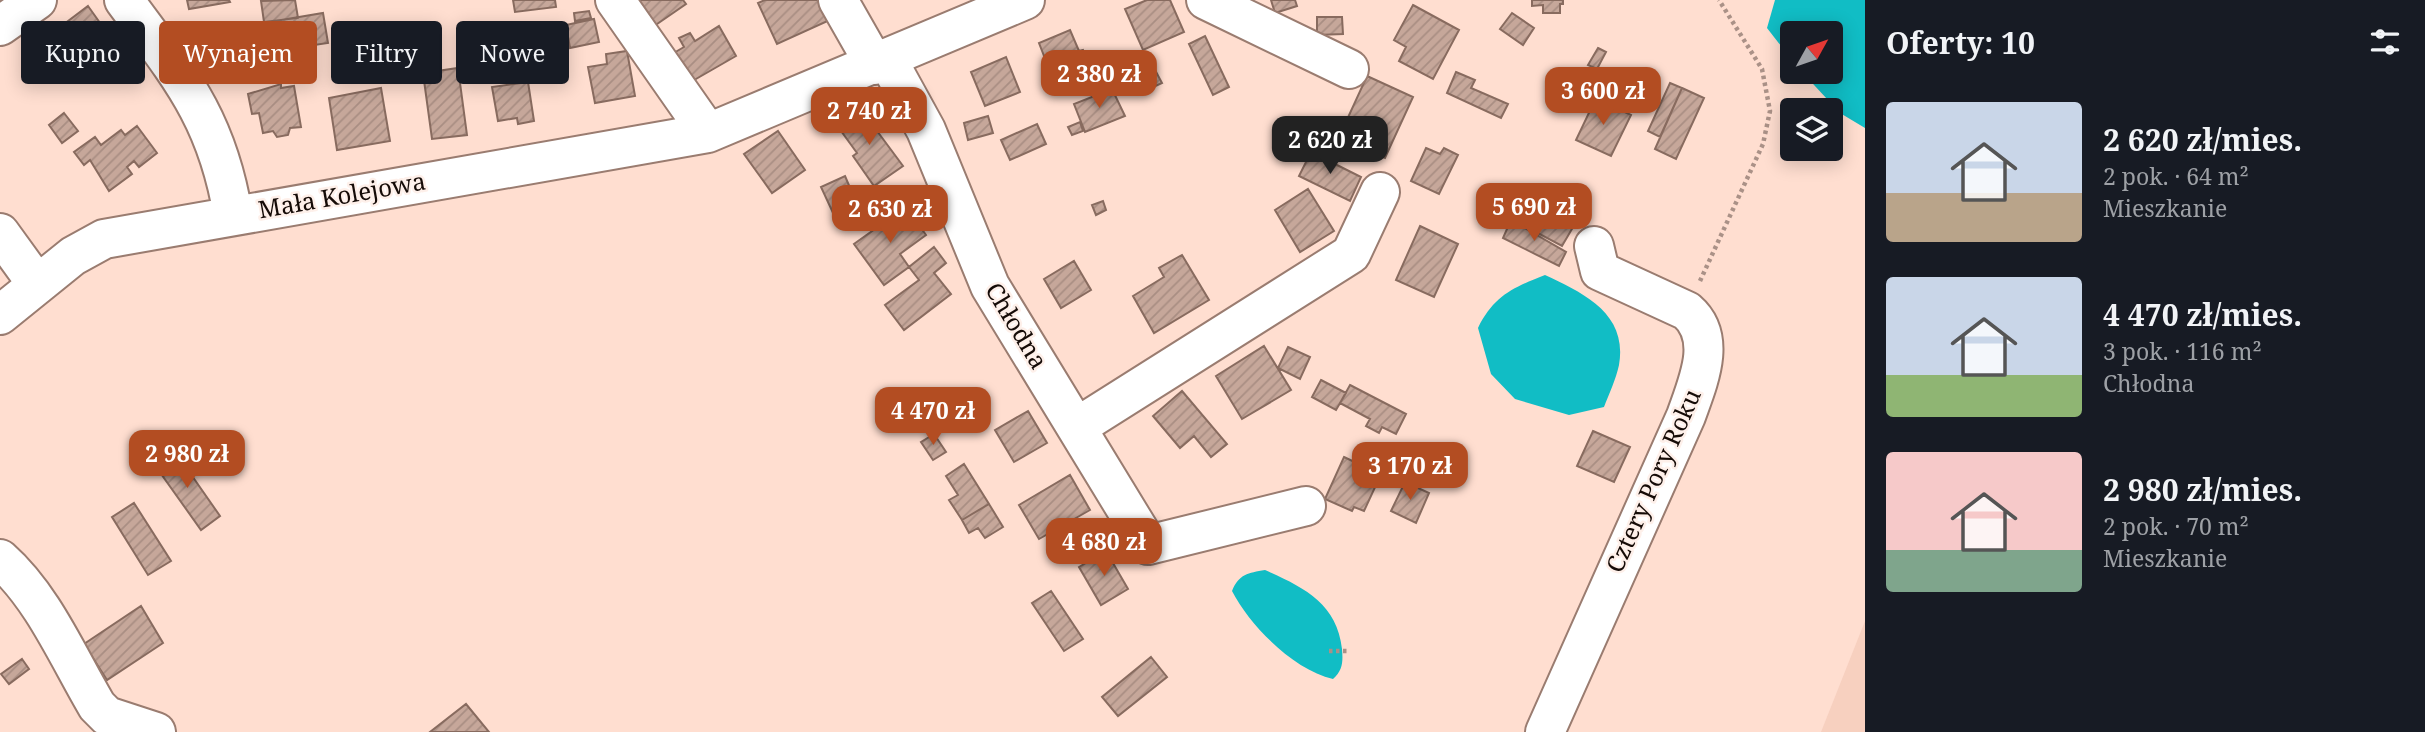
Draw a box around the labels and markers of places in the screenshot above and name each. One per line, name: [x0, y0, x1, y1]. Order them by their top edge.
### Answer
pin: 2 380 zł: [1027, 50, 1171, 110]
pin: 3 600 zł: [1531, 68, 1675, 127]
pin: 2 740 zł: [797, 88, 941, 147]
pin: 2 620 zł: [1258, 116, 1402, 176]
pin: 5 690 zł: [1462, 184, 1606, 243]
pin: 2 630 zł: [818, 186, 962, 245]
pin: 4 470 zł: [861, 388, 1005, 447]
pin: 2 980 zł: [115, 430, 259, 490]
pin: 3 170 zł: [1338, 442, 1482, 502]
pin: 4 680 zł: [1032, 518, 1176, 578]

